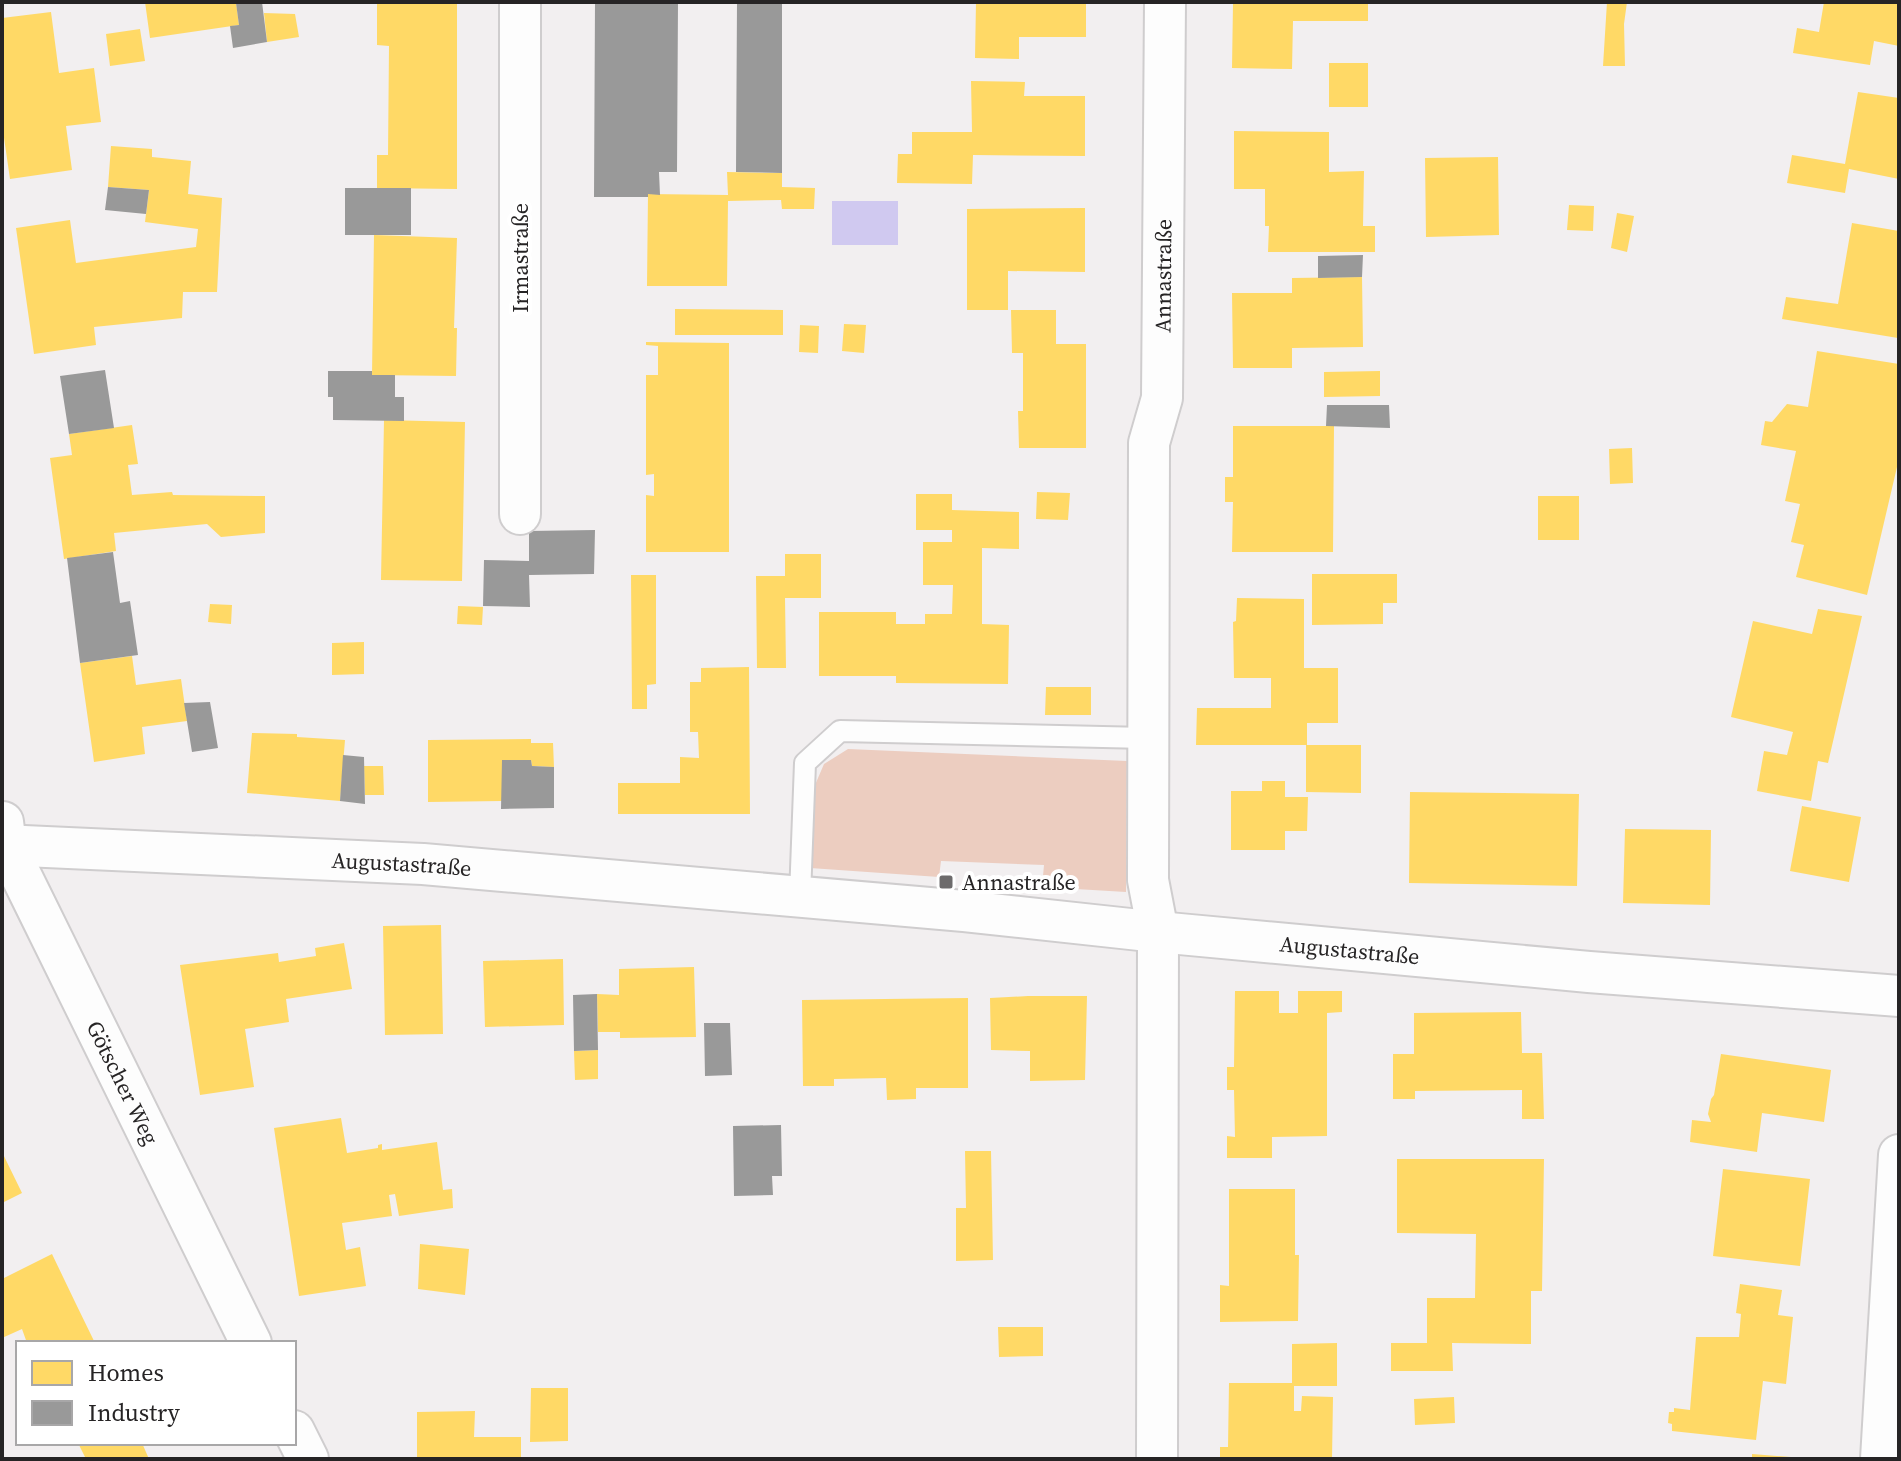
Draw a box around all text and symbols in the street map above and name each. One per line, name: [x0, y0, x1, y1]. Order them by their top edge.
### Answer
street label: Irmastraße: [505, 203, 535, 313]
street label: Annastraße: [1147, 219, 1178, 333]
street label: Augustastraße: [331, 845, 473, 883]
place label: Annastraße: [962, 867, 1076, 897]
marker: Annastraße: [937, 873, 955, 891]
street label: Augustastraße: [1278, 928, 1421, 971]
street label: Götscher Weg: [80, 1016, 166, 1150]
legend: [16, 1341, 296, 1445]
text: Homes: [88, 1356, 164, 1389]
text: Industry: [88, 1396, 180, 1429]

